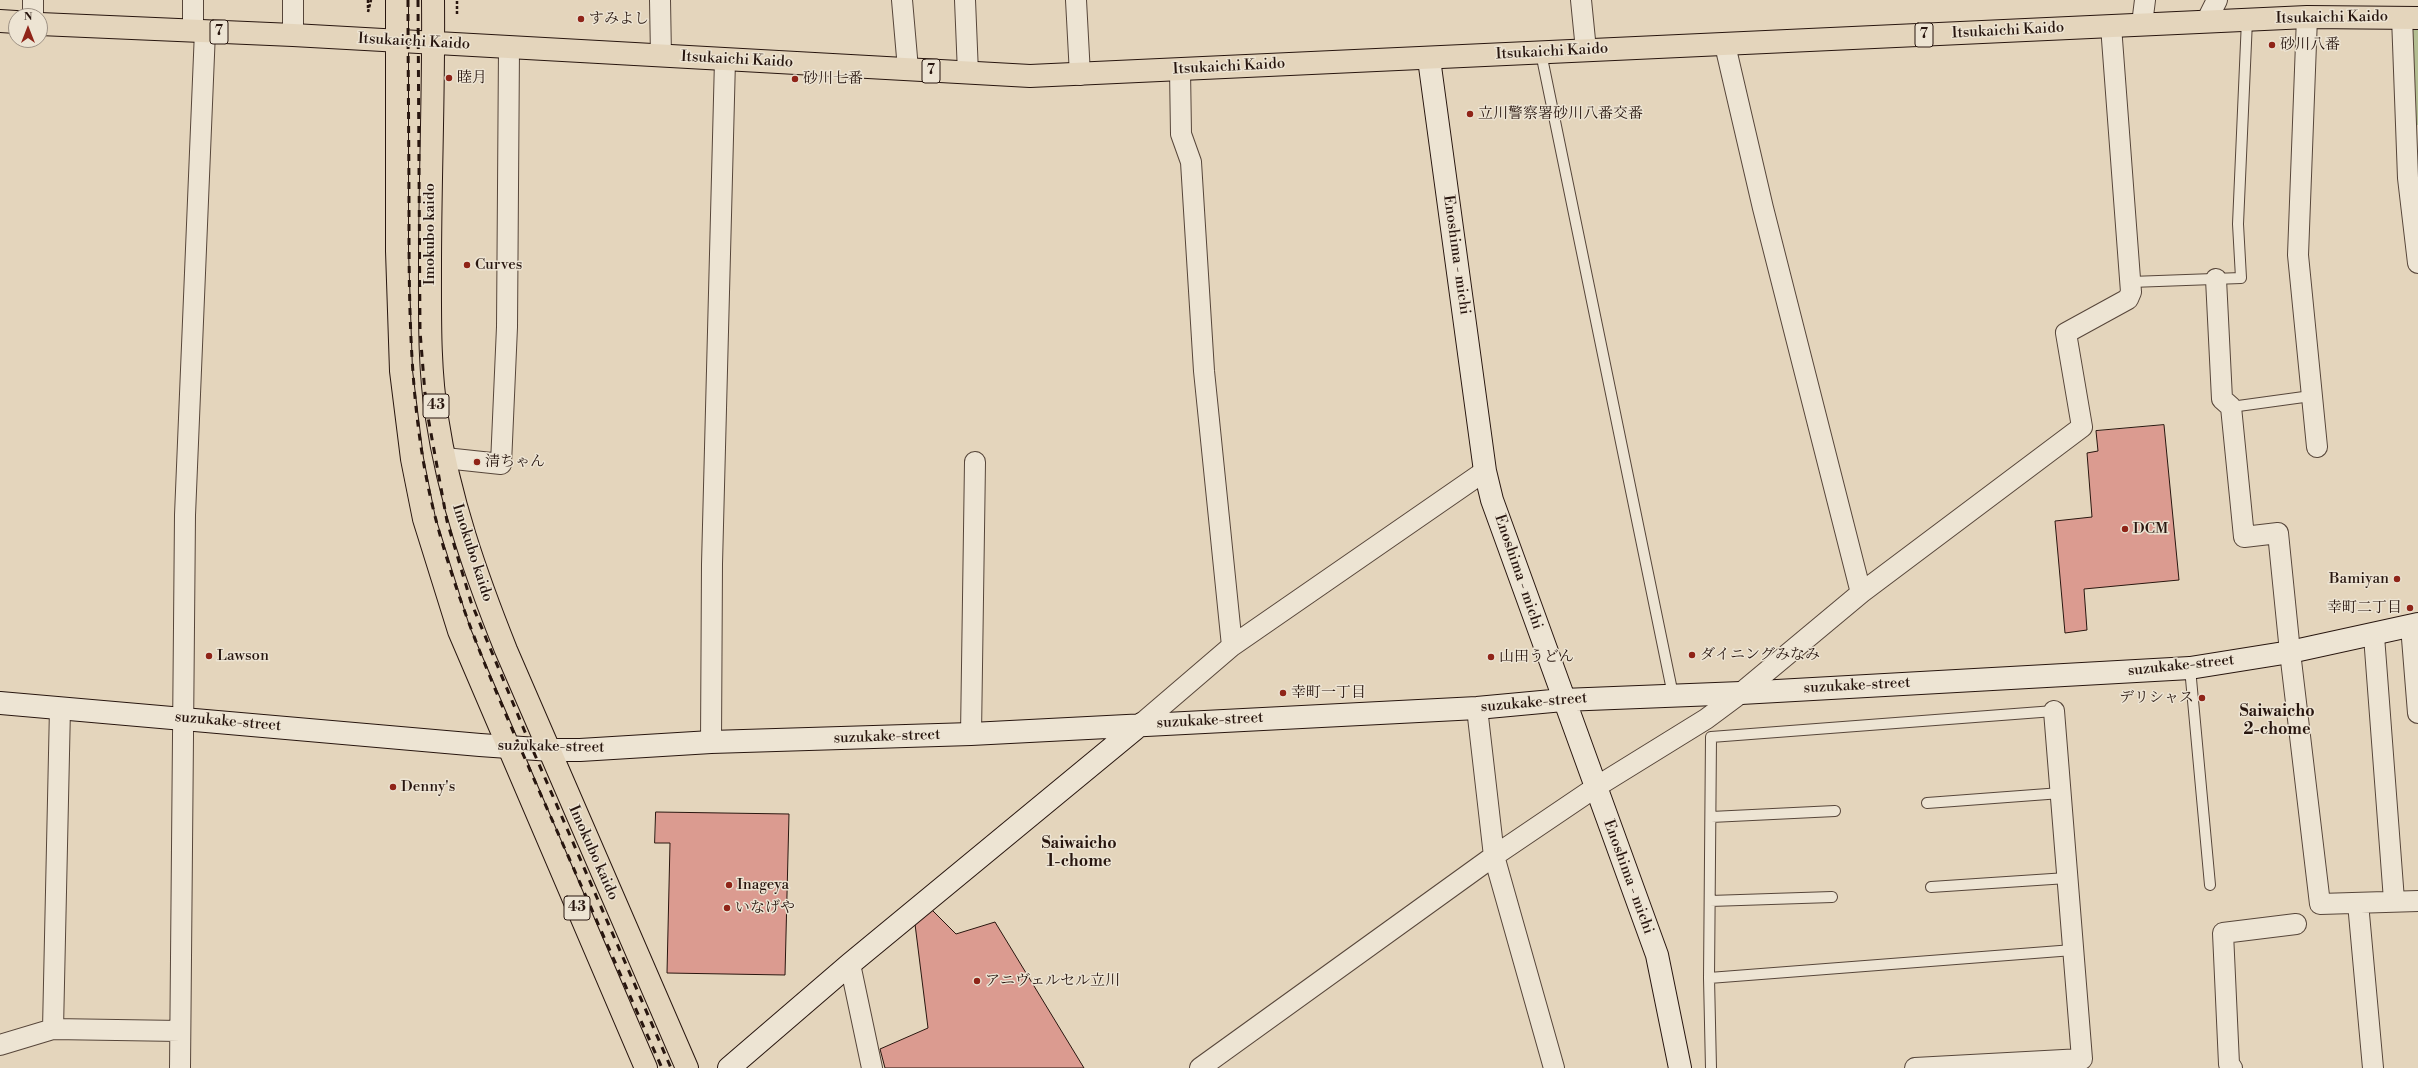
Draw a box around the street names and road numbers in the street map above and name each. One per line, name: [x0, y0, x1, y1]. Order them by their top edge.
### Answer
street label: Itsukaichi Kaido: [2276, 8, 2388, 28]
street label: Itsukaichi Kaido: [1951, 19, 2065, 43]
road number: 7: [210, 20, 228, 44]
road number: 7: [1915, 23, 1933, 47]
street label: Itsukaichi Kaido: [357, 30, 471, 54]
street label: Itsukaichi Kaido: [1495, 40, 1609, 64]
street label: Itsukaichi Kaido: [680, 48, 794, 72]
street label: Itsukaichi Kaido: [1172, 55, 1286, 79]
road number: 7: [922, 59, 940, 83]
street label: Imokubo kaido: [421, 183, 439, 285]
street label: Enoshima - michi: [1439, 194, 1473, 316]
road number: 43: [423, 394, 449, 418]
street label: Imokubo kaido: [448, 502, 496, 604]
street label: Enoshima - michi: [1490, 512, 1546, 632]
street label: suzukake-street: [2127, 651, 2235, 681]
street label: suzukake-street: [1803, 674, 1911, 698]
street label: suzukake-street: [1480, 689, 1588, 717]
street label: suzukake-street: [174, 708, 282, 736]
street label: suzukake-street: [1156, 709, 1264, 733]
street label: suzukake-street: [833, 726, 941, 748]
street label: suzukake-street: [497, 737, 605, 757]
street label: Imokubo kaido: [564, 803, 622, 903]
street label: Enoshima - michi: [1599, 817, 1657, 937]
road number: 43: [564, 896, 590, 920]

